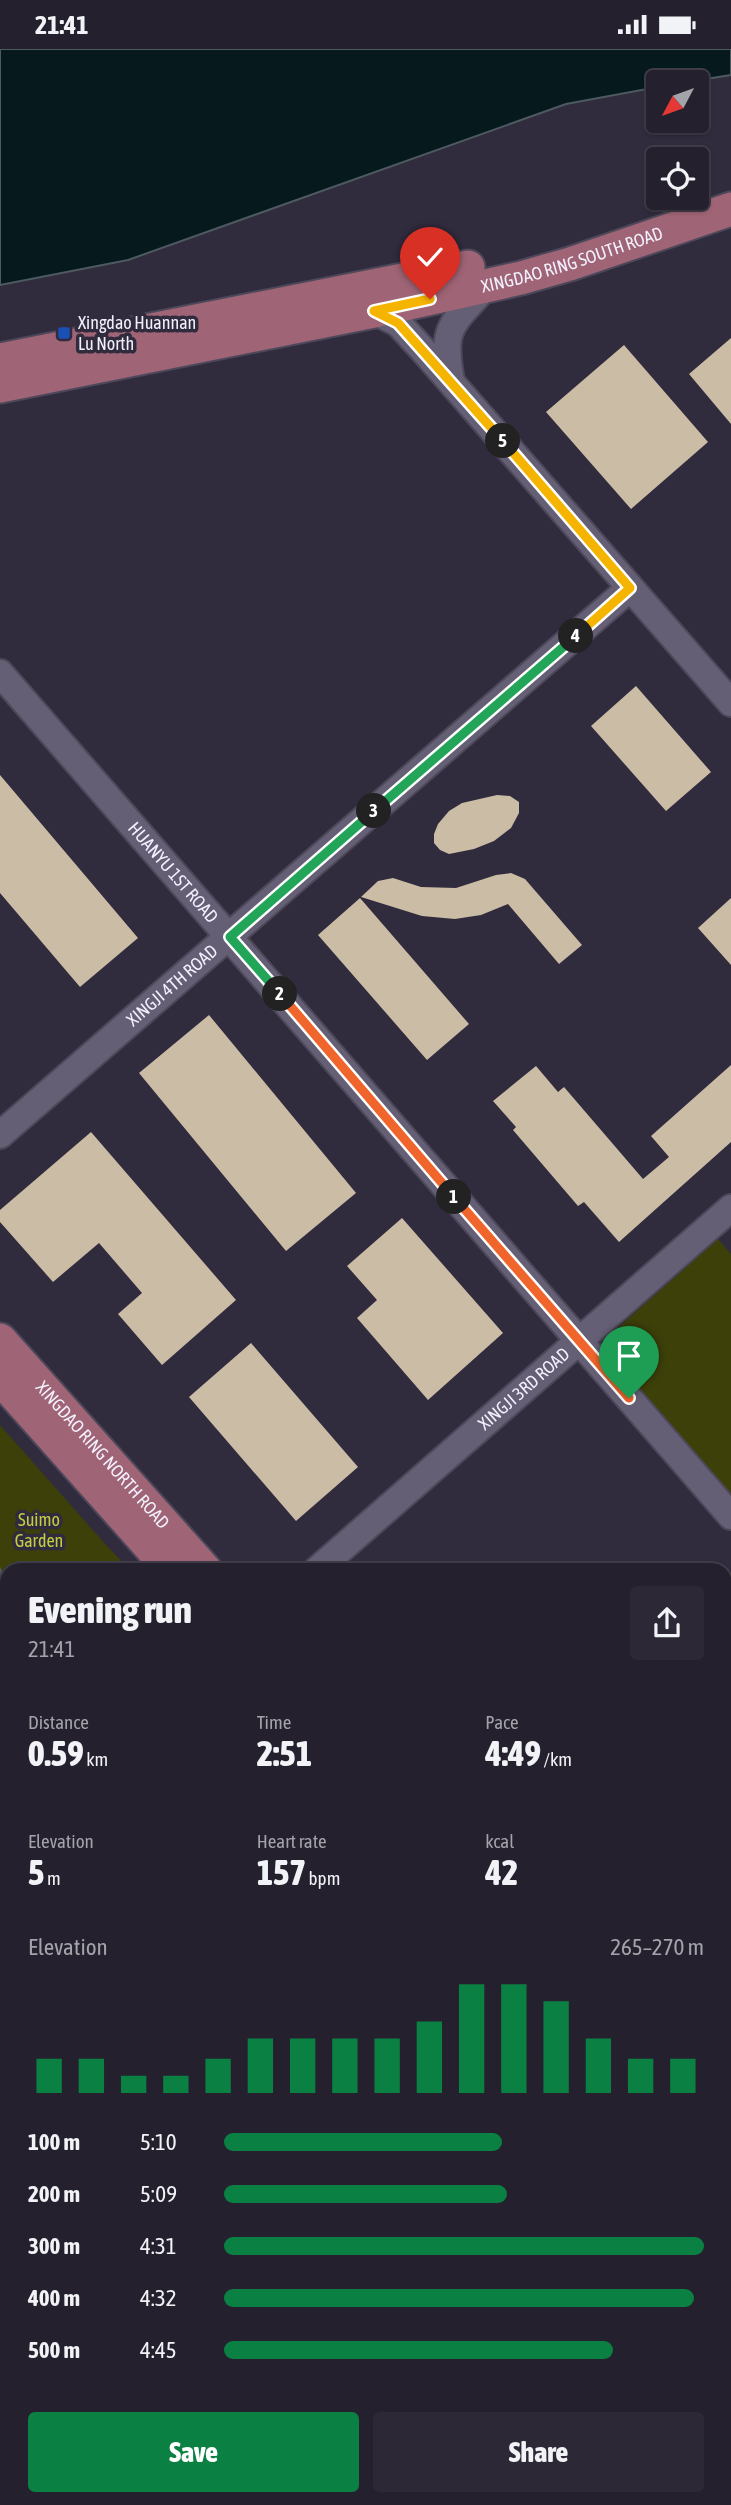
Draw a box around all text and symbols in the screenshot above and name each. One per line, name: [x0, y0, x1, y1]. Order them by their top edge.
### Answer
text: 21:41: [35, 10, 89, 40]
north arrow: [646, 70, 709, 133]
map controls: [646, 70, 709, 210]
button: locate: [646, 147, 709, 210]
street label: XINGDAO RING SOUTH ROAD: [479, 222, 665, 297]
pin: [400, 227, 460, 299]
icon: check: [411, 238, 449, 276]
place label: Xingdao Huannan Lu North: [78, 312, 196, 354]
marker: Xingdao Huannan Lu North: [56, 325, 72, 341]
pin: 5: [486, 423, 520, 459]
text: 5: [498, 429, 507, 451]
pin: 4: [558, 619, 594, 653]
text: 4: [571, 624, 580, 646]
pin: 3: [356, 793, 392, 829]
text: 3: [369, 799, 378, 821]
street label: HUANYU 1ST ROAD: [124, 818, 223, 927]
street label: XINGJI 4TH ROAD: [122, 940, 221, 1030]
pin: 2: [262, 977, 298, 1011]
text: 2: [275, 982, 284, 1004]
pin: 1: [436, 1179, 472, 1215]
text: 1: [449, 1185, 458, 1207]
pin: [599, 1326, 659, 1398]
icon: arrive: [610, 1337, 648, 1375]
street label: XINGJI 3RD ROAD: [474, 1343, 574, 1434]
street label: XINGDAO RING NORTH ROAD: [32, 1377, 174, 1533]
park label: Suimo Garden: [15, 1509, 63, 1551]
button: share: [630, 1586, 704, 1660]
text: Evening run: [28, 1588, 192, 1631]
text: 21:41: [28, 1636, 75, 1662]
text: Distance: [28, 1711, 89, 1733]
text: Time: [257, 1711, 291, 1733]
text: Pace: [485, 1711, 519, 1733]
text: 0.59: [28, 1733, 84, 1773]
text: 2:51: [257, 1733, 312, 1773]
text: 4:49: [485, 1733, 541, 1773]
text: km: [84, 1748, 108, 1770]
text: /km: [541, 1748, 572, 1770]
text: Elevation: [28, 1830, 94, 1852]
text: Heart rate: [257, 1830, 327, 1852]
text: kcal: [485, 1830, 514, 1852]
text: 5: [28, 1852, 44, 1892]
text: 157: [257, 1852, 306, 1892]
text: 42: [485, 1852, 518, 1892]
text: m: [44, 1867, 61, 1889]
text: bpm: [306, 1867, 340, 1889]
text: Elevation: [28, 1934, 108, 1960]
text: 265–270 m: [610, 1934, 704, 1960]
text: 100 m: [28, 2129, 80, 2155]
text: 5:10: [140, 2129, 177, 2155]
text: 200 m: [28, 2181, 80, 2207]
text: 5:09: [140, 2181, 177, 2207]
text: 300 m: [28, 2233, 80, 2259]
text: 4:31: [140, 2233, 177, 2259]
text: 400 m: [28, 2285, 80, 2311]
text: 4:32: [140, 2285, 177, 2311]
text: 500 m: [28, 2337, 80, 2363]
text: 4:45: [140, 2337, 177, 2363]
button: Save: [28, 2412, 359, 2492]
button: Share: [373, 2412, 704, 2492]

